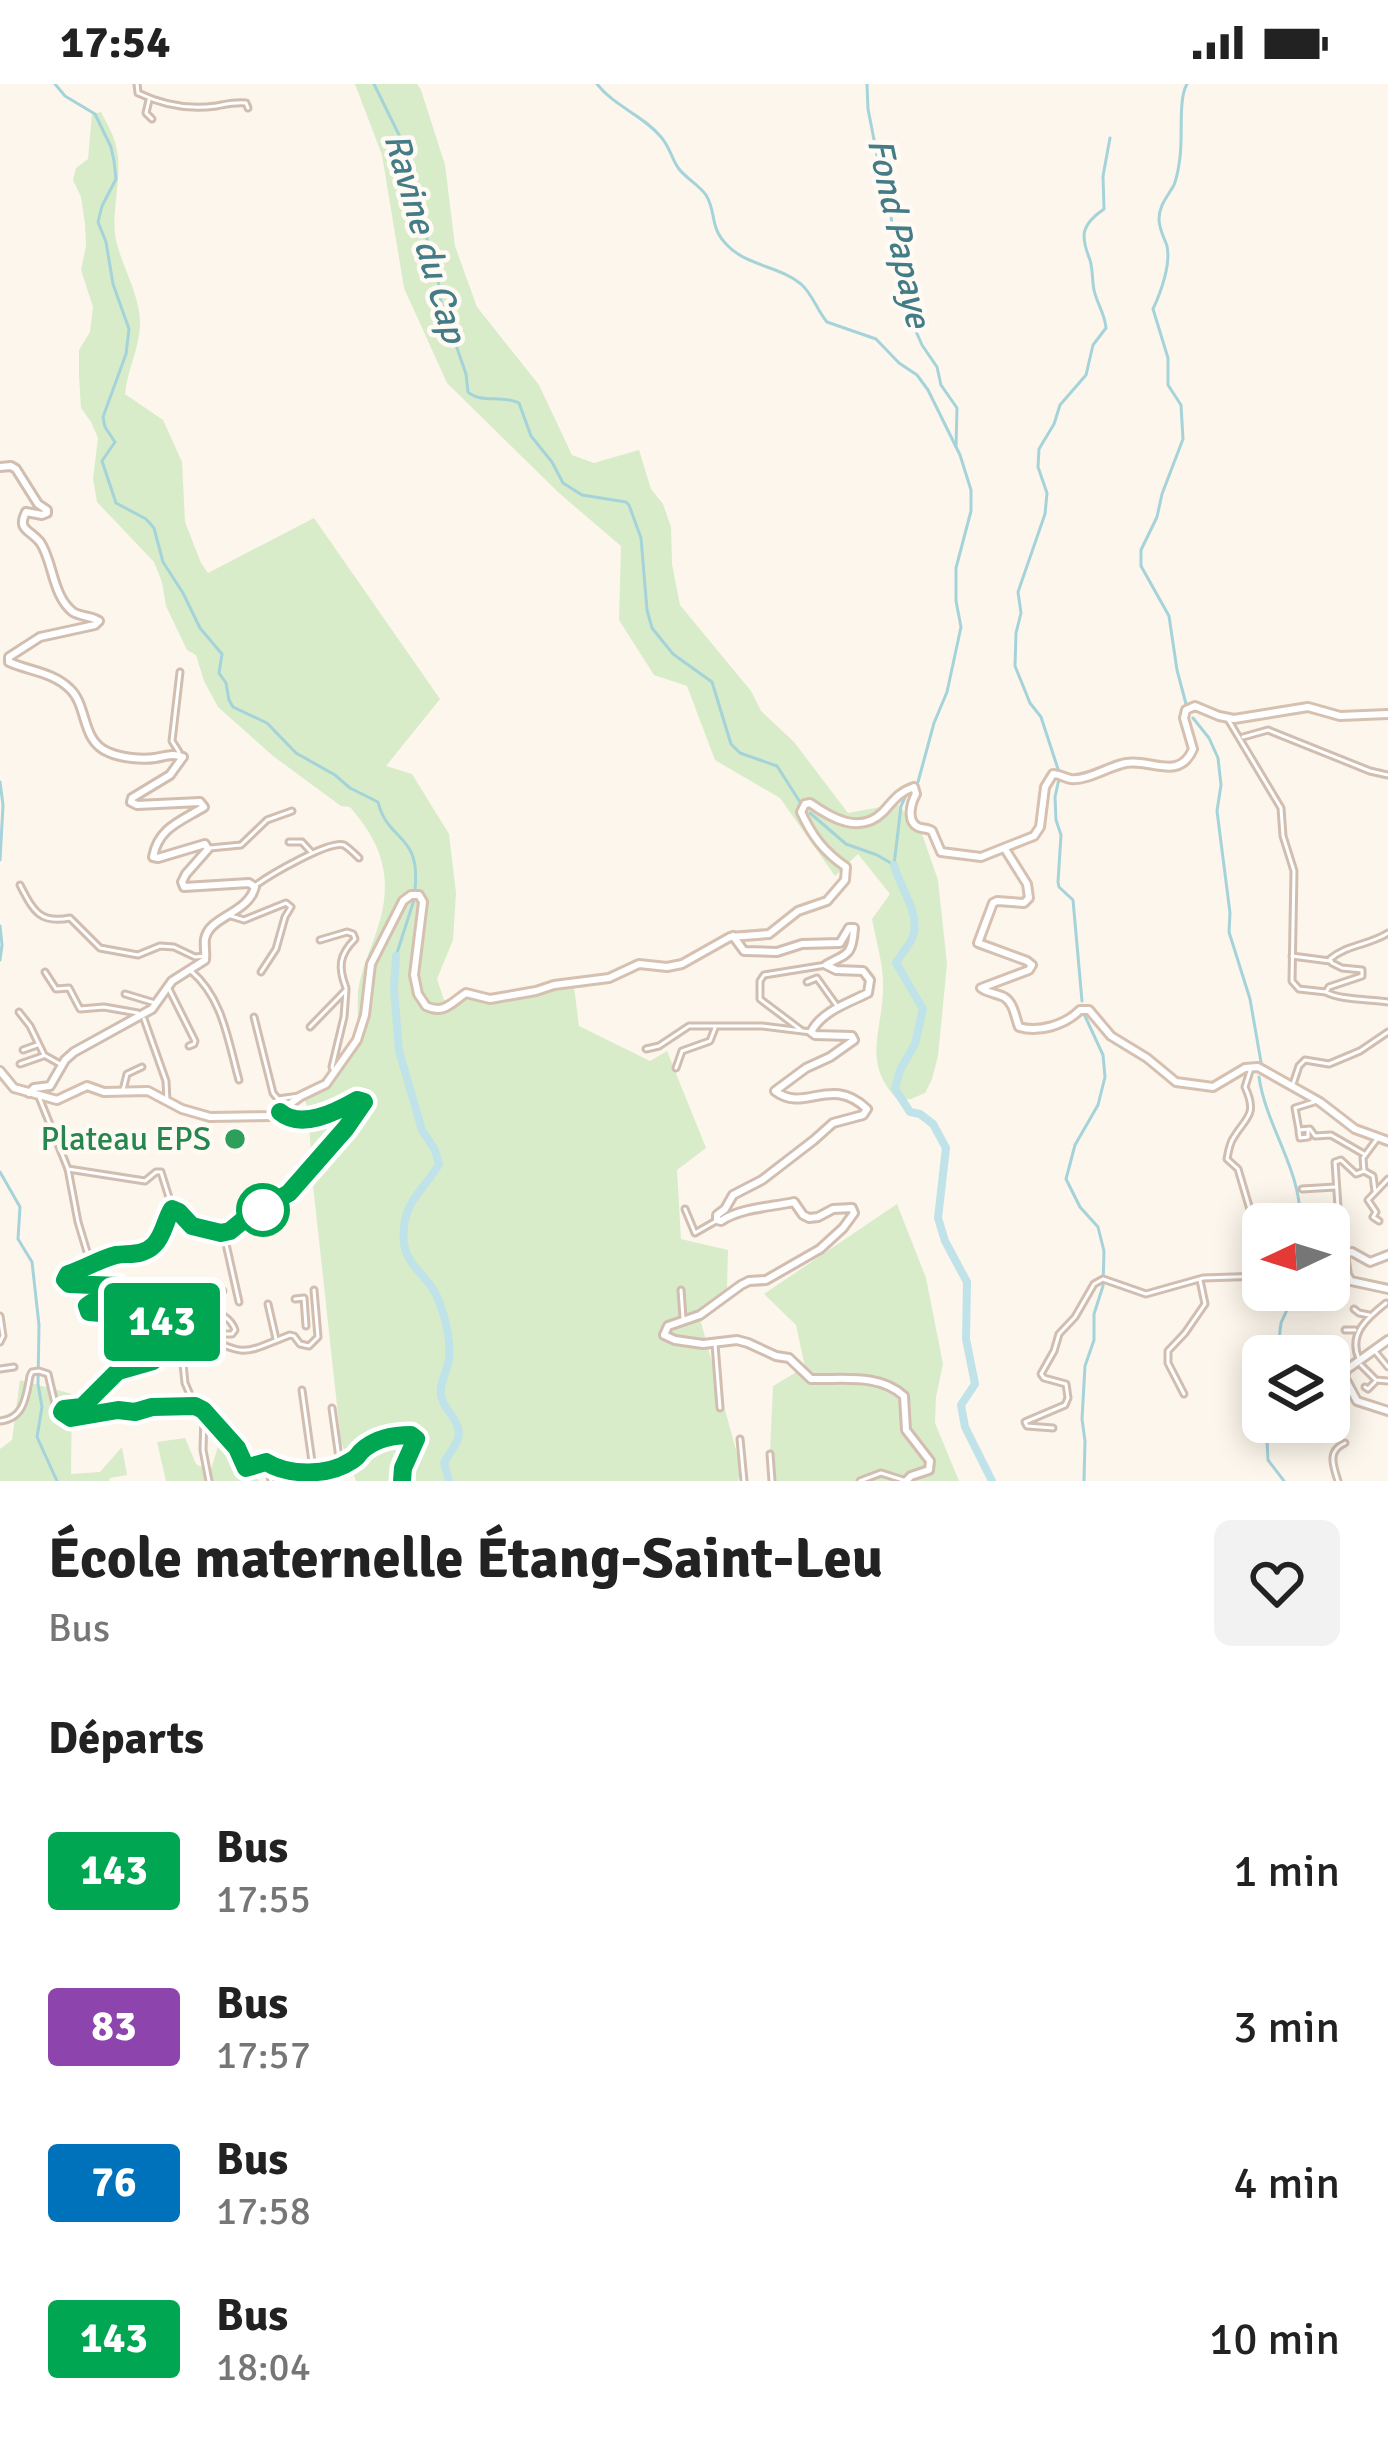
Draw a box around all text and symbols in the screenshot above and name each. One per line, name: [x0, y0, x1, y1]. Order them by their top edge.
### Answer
text: 17:54: [60, 15, 170, 70]
water label: Ravine du Cap: [374, 128, 477, 350]
water label: Fond Papaye: [857, 134, 941, 334]
place label: Plateau EPS: [41, 1119, 211, 1160]
marker: Plateau EPS: [222, 1126, 248, 1152]
unlabelled marker: [238, 1185, 288, 1235]
north arrow: [1242, 1203, 1350, 1311]
map controls: [1242, 1203, 1350, 1443]
line badge: 143: [93, 1283, 231, 1361]
text: 143: [128, 1296, 196, 1347]
button: layers: [1242, 1335, 1350, 1443]
button: heart: [1214, 1520, 1340, 1646]
text: École maternelle Étang-Saint-Leu: [48, 1523, 883, 1594]
text: Bus: [48, 1604, 110, 1652]
text: Départs: [48, 1711, 204, 1766]
text: Bus: [216, 1820, 288, 1875]
text: 1 min: [1233, 1844, 1340, 1899]
text: 143: [80, 1845, 148, 1896]
text: 17:55: [216, 1875, 311, 1923]
text: Bus: [216, 1976, 288, 2031]
text: 3 min: [1233, 2000, 1340, 2055]
text: 83: [91, 2001, 137, 2052]
text: 17:57: [216, 2031, 311, 2079]
text: Bus: [216, 2132, 288, 2187]
text: 4 min: [1233, 2156, 1340, 2211]
text: 76: [91, 2157, 137, 2208]
text: 17:58: [216, 2187, 311, 2235]
text: Bus: [216, 2288, 288, 2343]
text: 10 min: [1209, 2312, 1340, 2367]
text: 143: [80, 2313, 148, 2364]
text: 18:04: [216, 2343, 311, 2391]

